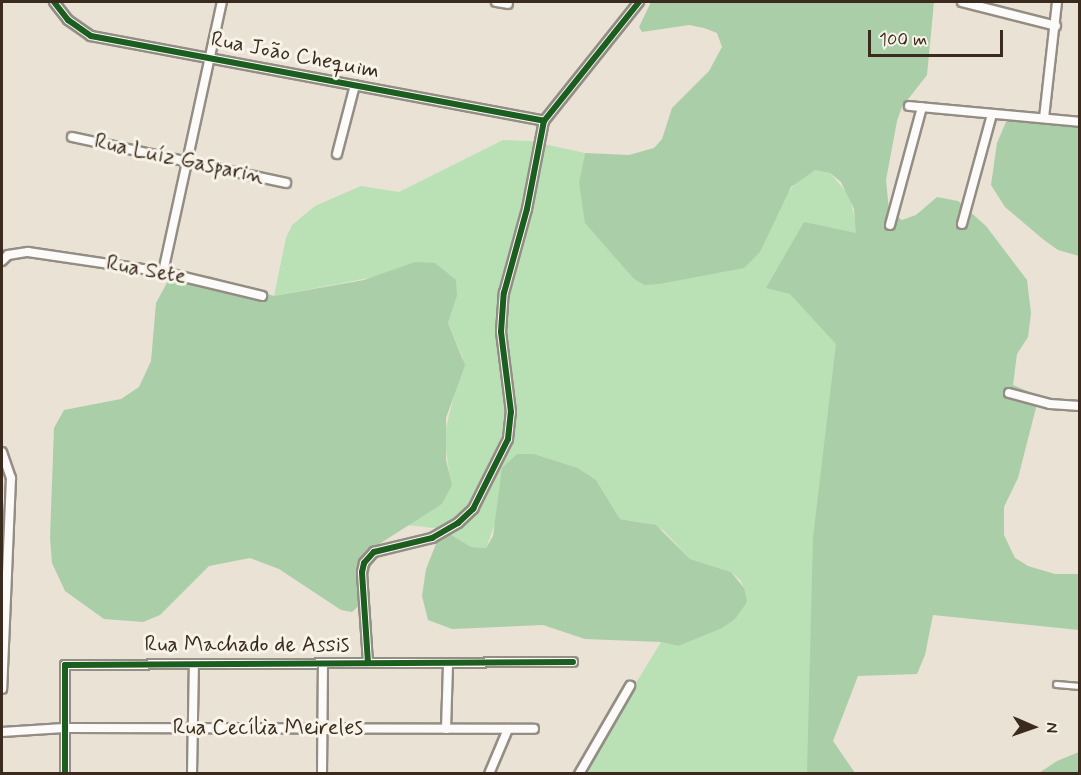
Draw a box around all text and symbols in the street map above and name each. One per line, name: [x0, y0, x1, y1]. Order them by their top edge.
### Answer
scale bar: [871, 18, 1006, 56]
street label: Rua João Chequim: [210, 27, 380, 85]
text: 100 m: [879, 28, 927, 52]
street label: Rua Luíz Gasparin: [96, 130, 262, 190]
street label: Rua Sete: [104, 251, 188, 291]
street label: Rua Machado de Assis: [146, 633, 348, 659]
north arrow: [1003, 697, 1063, 757]
street label: Rua Cecília Meireles: [173, 716, 363, 742]
text: N: [1041, 722, 1062, 733]

